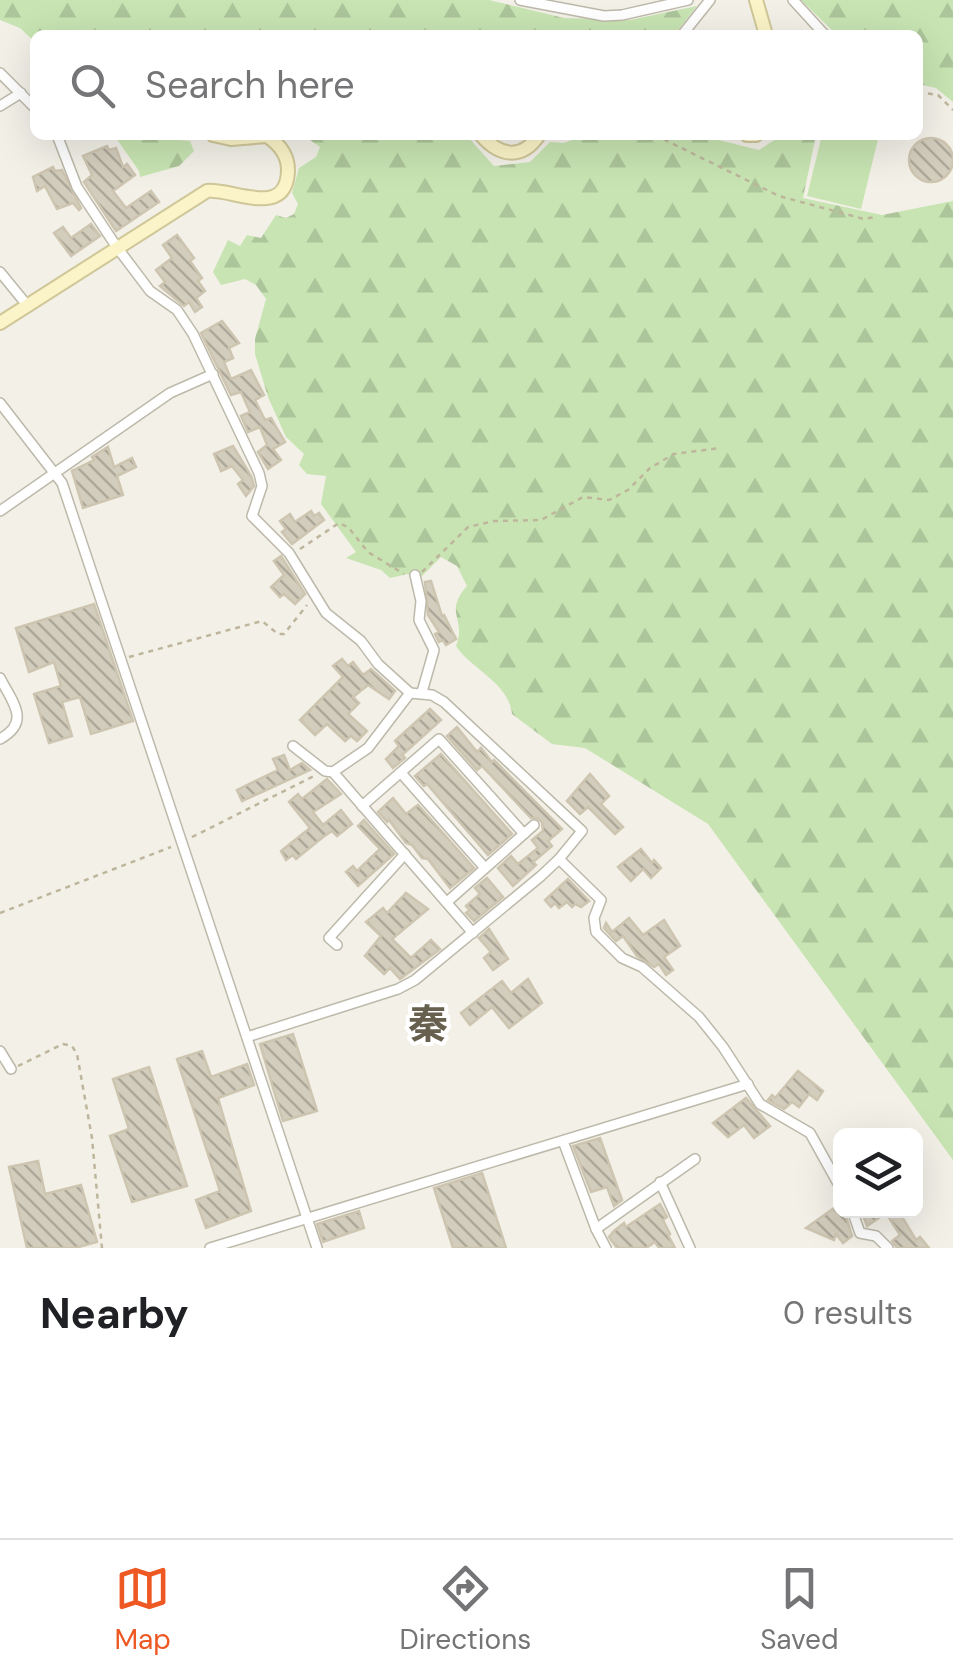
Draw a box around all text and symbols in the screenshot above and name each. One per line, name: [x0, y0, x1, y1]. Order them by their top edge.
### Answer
search box: [30, 30, 923, 140]
icon: search: [65, 58, 120, 113]
text: Search here: [145, 60, 355, 110]
district label: 秦: [408, 998, 448, 1050]
map controls: [833, 1128, 923, 1218]
button: layers: [833, 1128, 923, 1218]
text: Nearby: [40, 1286, 189, 1341]
text: 0 results: [783, 1292, 913, 1334]
tab: Map: [114, 1561, 171, 1658]
tab: Directions: [400, 1561, 531, 1658]
tab: Saved: [760, 1561, 839, 1658]

